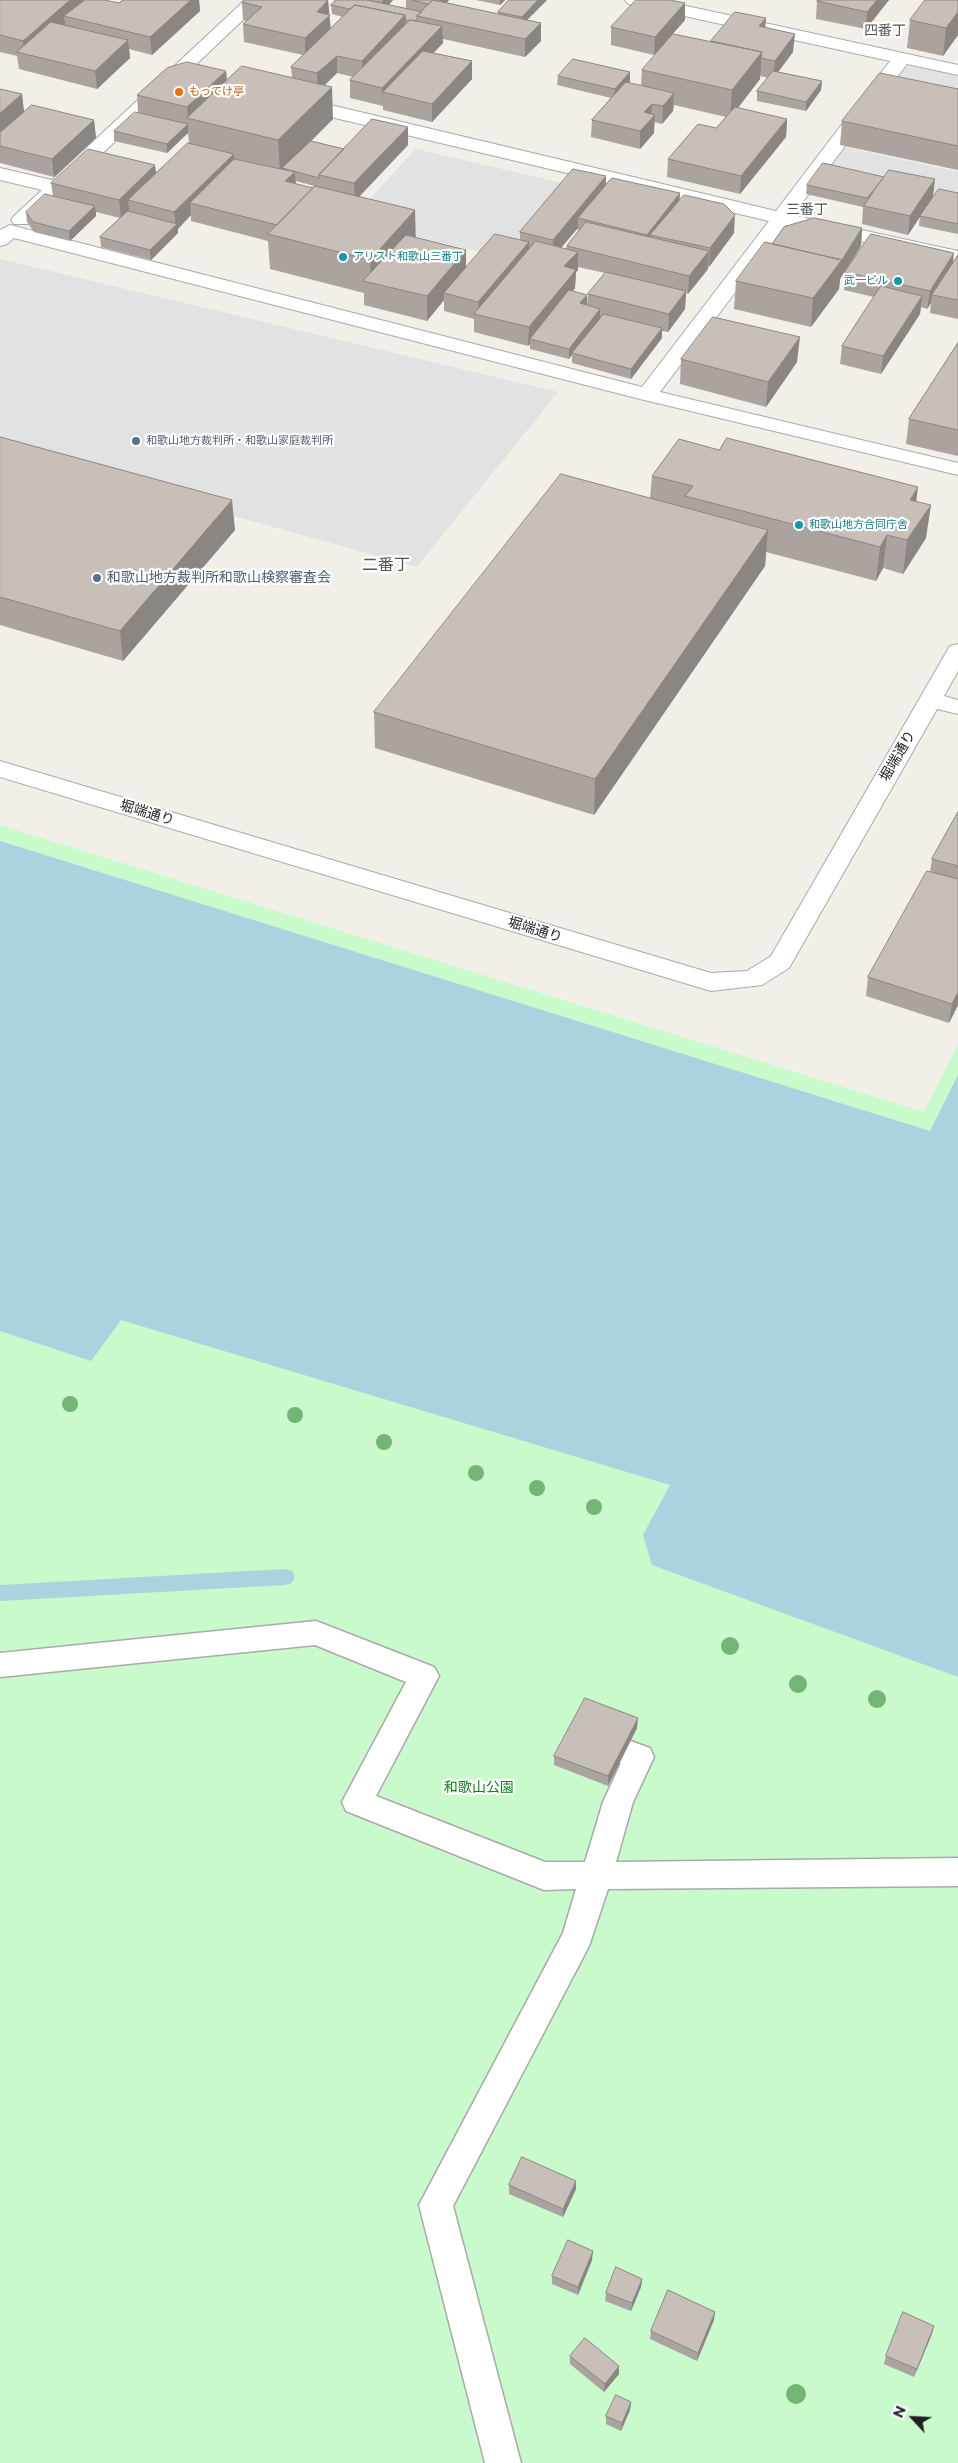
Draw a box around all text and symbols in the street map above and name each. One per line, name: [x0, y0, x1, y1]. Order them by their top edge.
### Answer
district label: 四番丁: [864, 23, 906, 39]
place label: もってけ亭: [189, 85, 244, 99]
marker: もってけ亭: [173, 86, 185, 98]
district label: 三番丁: [786, 202, 828, 218]
place label: アリスト和歌山三番丁: [353, 250, 463, 264]
marker: アリスト和歌山三番丁: [337, 251, 349, 263]
place label: 武一ビル: [844, 274, 888, 288]
marker: 武一ビル: [892, 275, 904, 287]
place label: 和歌山地方裁判所・和歌山家庭裁判所: [146, 434, 333, 448]
marker: 和歌山地方裁判所・和歌山家庭裁判所: [130, 435, 142, 447]
place label: 和歌山地方合同庁舎: [809, 518, 908, 532]
marker: 和歌山地方合同庁舎: [793, 519, 805, 531]
district label: 二番丁: [362, 555, 410, 575]
place label: 和歌山地方裁判所和歌山検察審査会: [107, 570, 331, 586]
marker: 和歌山地方裁判所和歌山検察審査会: [91, 572, 103, 584]
street label: 堀端通り: [877, 728, 919, 784]
street label: 堀端通り: [118, 797, 176, 829]
street label: 堀端通り: [506, 914, 564, 946]
park label: 和歌山公園: [444, 1780, 514, 1796]
north arrow: [888, 2393, 938, 2443]
text: N: [889, 2403, 910, 2421]

